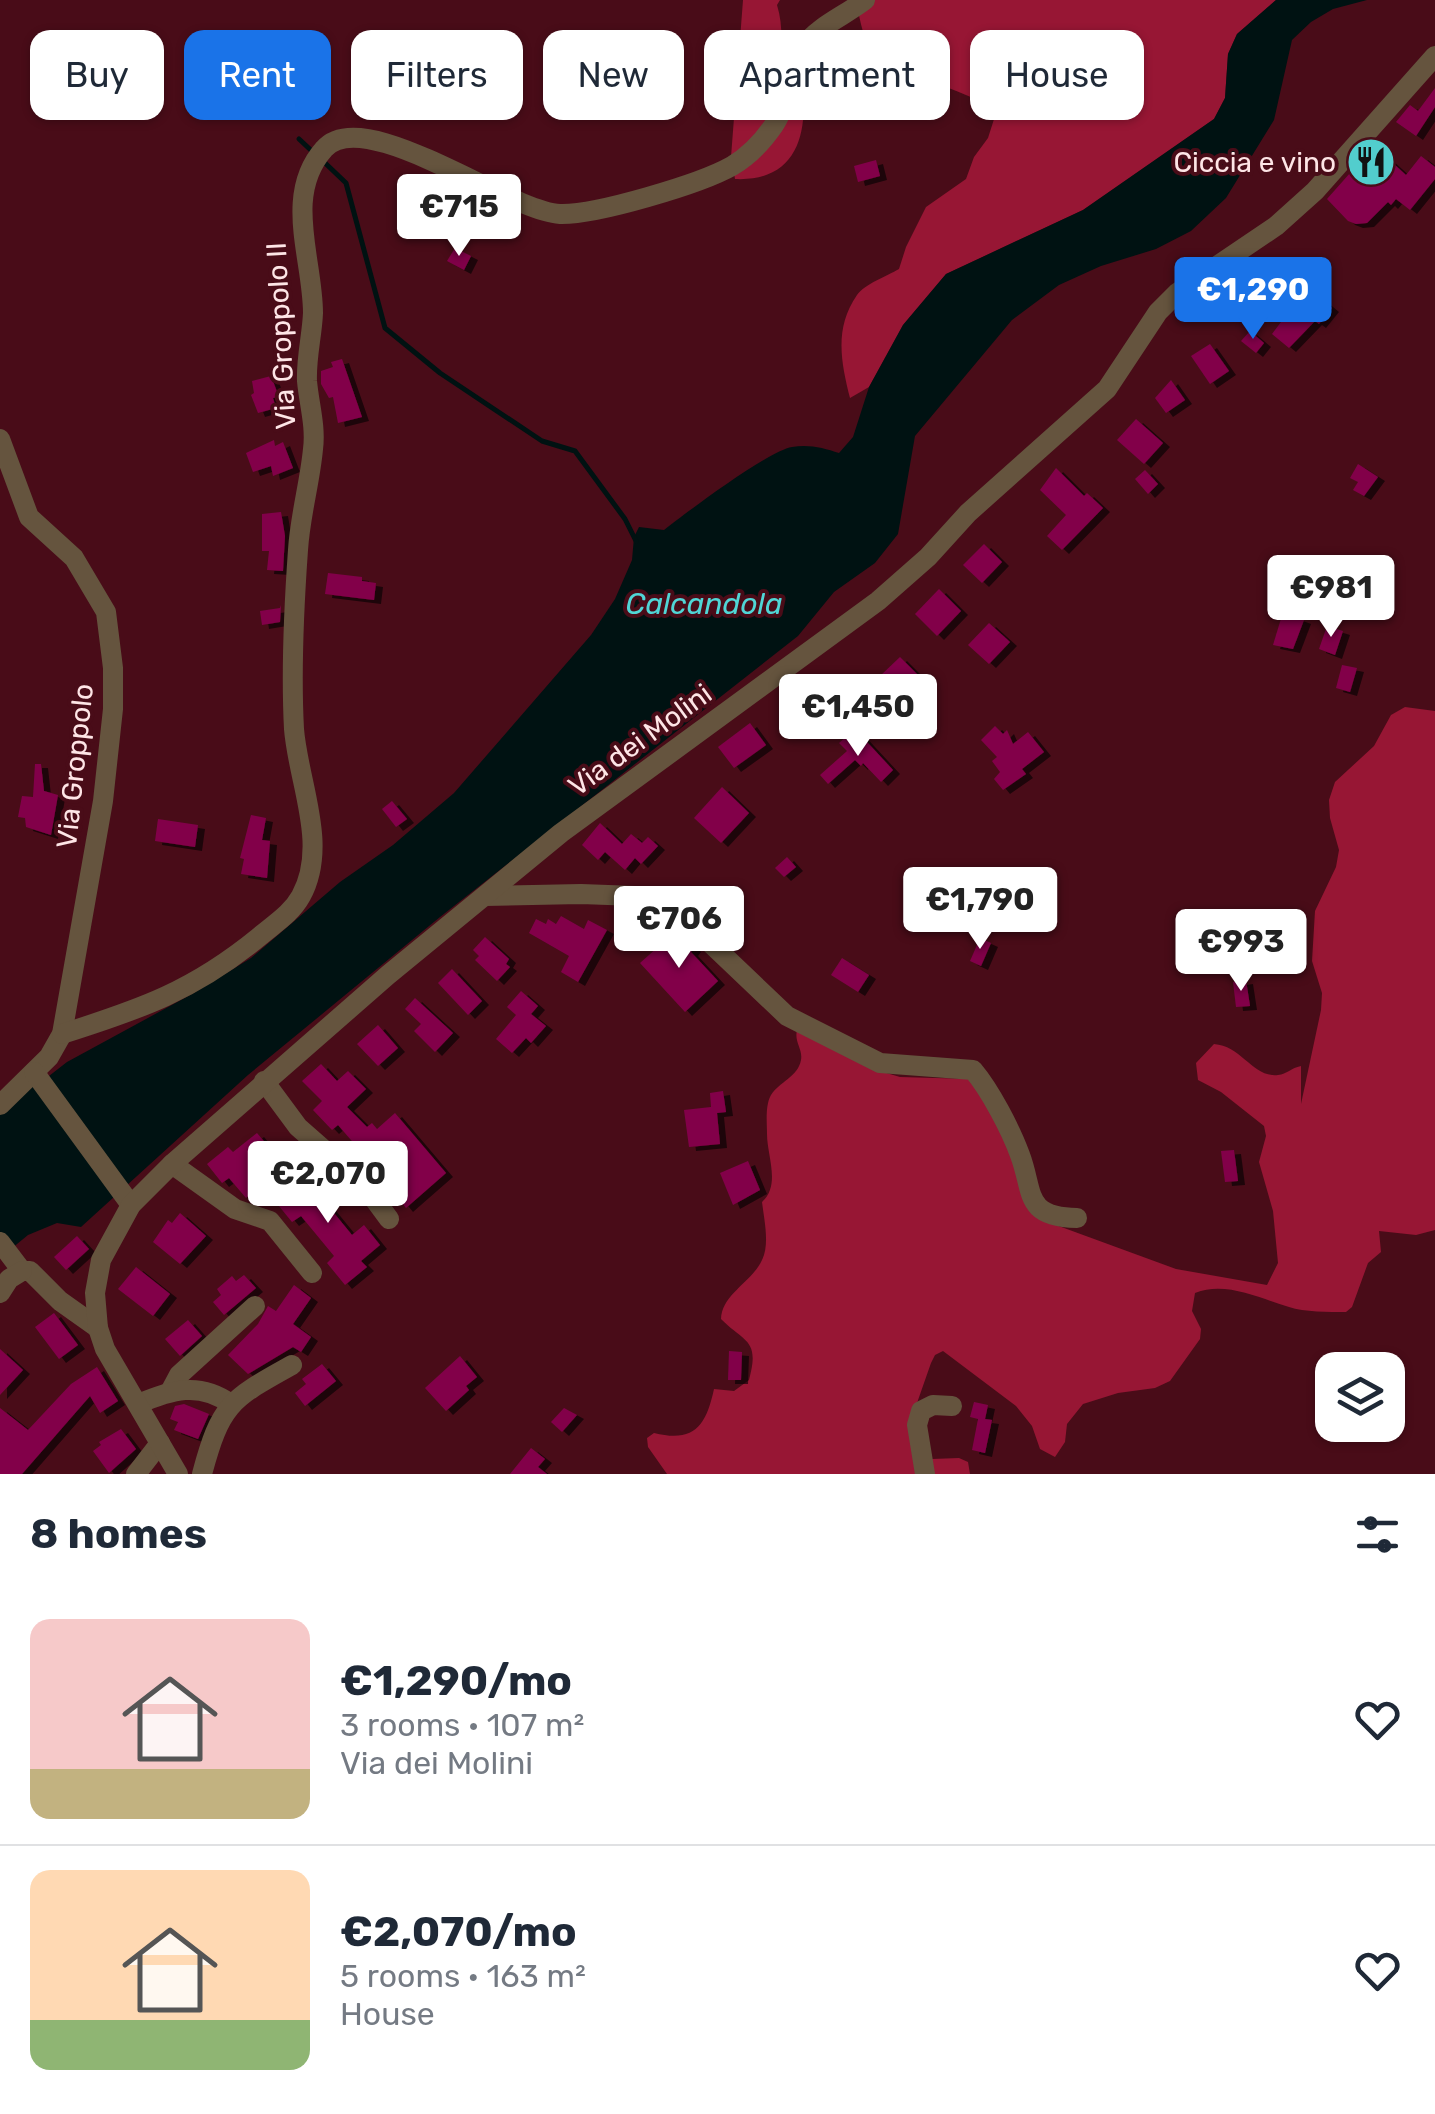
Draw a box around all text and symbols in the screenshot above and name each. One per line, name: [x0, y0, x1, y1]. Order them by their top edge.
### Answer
chip: Buy: [30, 30, 164, 120]
chip: Rent: [184, 30, 331, 120]
chip: Filters: [351, 30, 523, 120]
chip: New: [543, 30, 684, 120]
chip: Apartment: [704, 30, 950, 120]
chip: House: [970, 30, 1144, 120]
restaurant icon: Ciccia e vino: [1345, 136, 1397, 188]
place label: Ciccia e vino: [1173, 146, 1336, 179]
pin: €715: [400, 174, 518, 259]
text: €715: [419, 187, 499, 225]
street label: Via Groppolo II: [260, 242, 302, 430]
pin: €1,290: [1172, 257, 1334, 342]
text: €1,290: [1197, 270, 1310, 308]
pin: €981: [1272, 555, 1390, 640]
text: €981: [1289, 568, 1373, 606]
water label: Calcandola: [625, 586, 783, 622]
pin: €1,450: [777, 674, 939, 759]
street label: Via dei Molini: [562, 677, 718, 803]
street label: Via Groppolo: [50, 682, 100, 850]
text: €1,450: [801, 687, 915, 725]
pin: €1,790: [899, 867, 1061, 952]
text: €1,790: [925, 880, 1035, 918]
pin: €706: [620, 886, 738, 971]
text: €706: [636, 899, 722, 937]
pin: €993: [1182, 909, 1300, 994]
text: €993: [1197, 922, 1285, 960]
pin: €2,070: [247, 1141, 409, 1226]
text: €2,070: [270, 1154, 386, 1192]
map controls: [1315, 1352, 1405, 1442]
button: layers: [1315, 1352, 1405, 1442]
icon: filters: [1350, 1507, 1405, 1562]
text: 8 homes: [30, 1509, 207, 1559]
text: €1,290/mo: [340, 1656, 572, 1706]
icon: home: [110, 1659, 230, 1779]
icon: heart: [1350, 1692, 1405, 1747]
text: 3 rooms · 107 m²: [340, 1706, 584, 1744]
text: Via dei Molini: [340, 1744, 533, 1782]
text: €2,070/mo: [340, 1907, 577, 1957]
icon: home: [110, 1910, 230, 2030]
icon: heart: [1350, 1943, 1405, 1998]
text: 5 rooms · 163 m²: [340, 1957, 586, 1995]
text: House: [340, 1995, 435, 2033]

